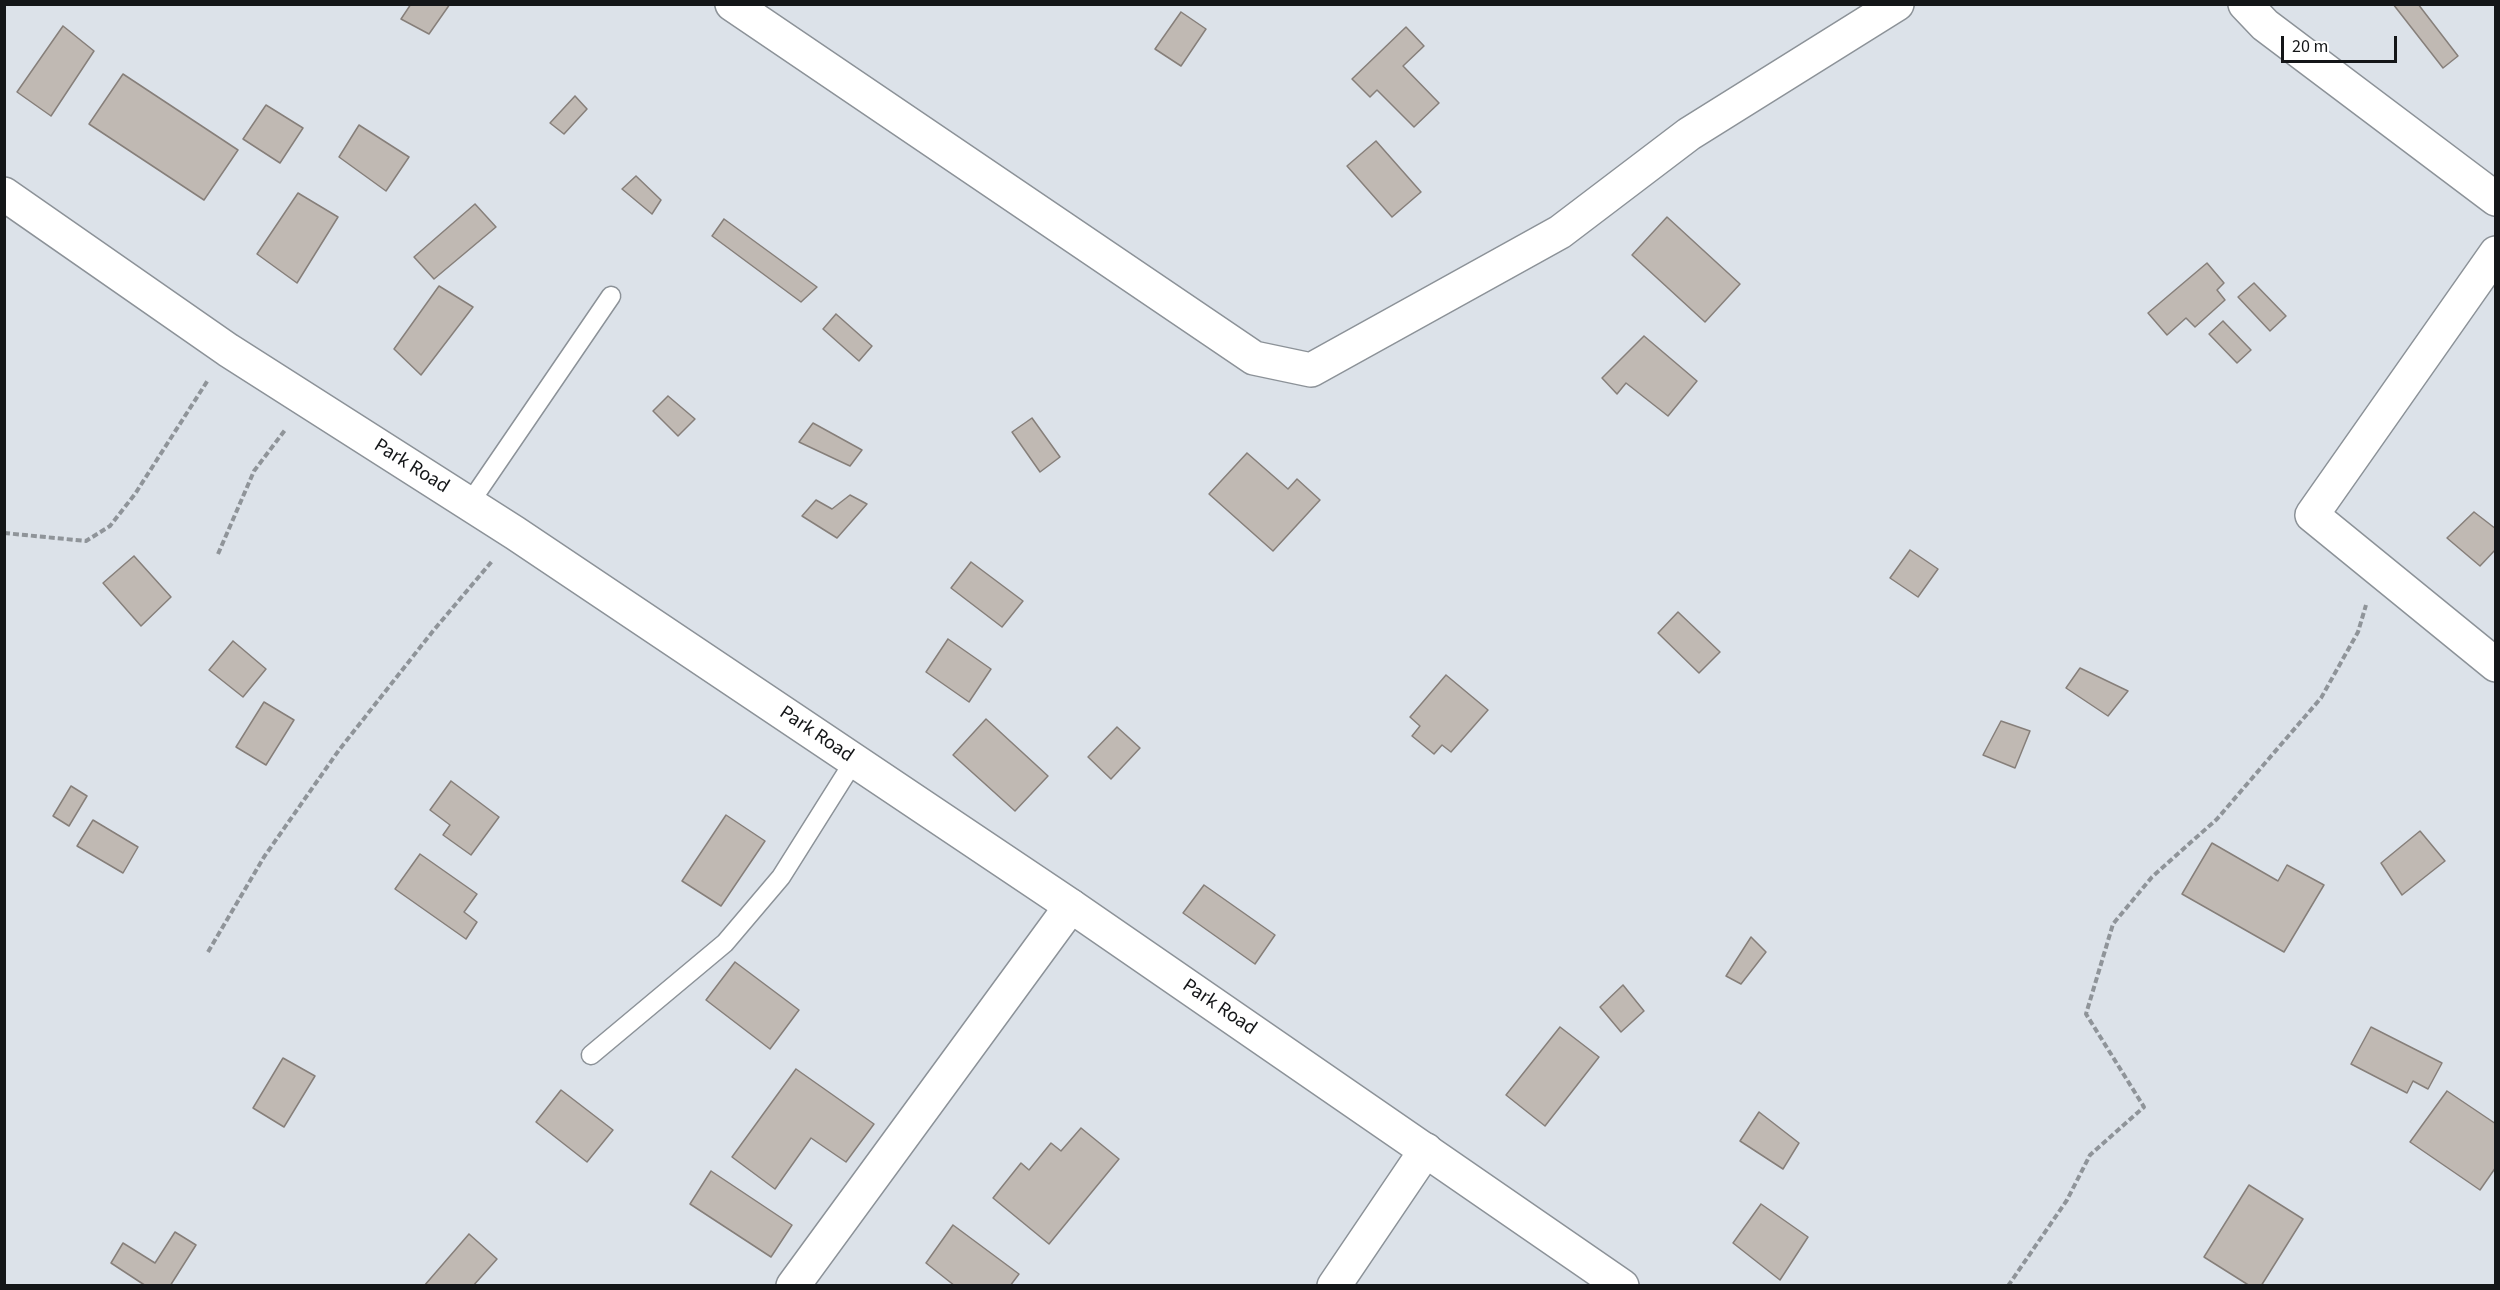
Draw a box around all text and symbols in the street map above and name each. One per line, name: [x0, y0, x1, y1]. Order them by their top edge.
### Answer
scale bar: [2284, 24, 2400, 62]
text: 20 m: [2292, 34, 2328, 59]
street label: Park Road: [369, 434, 453, 500]
street label: Park Road: [774, 701, 858, 769]
street label: Park Road: [1177, 974, 1261, 1042]

